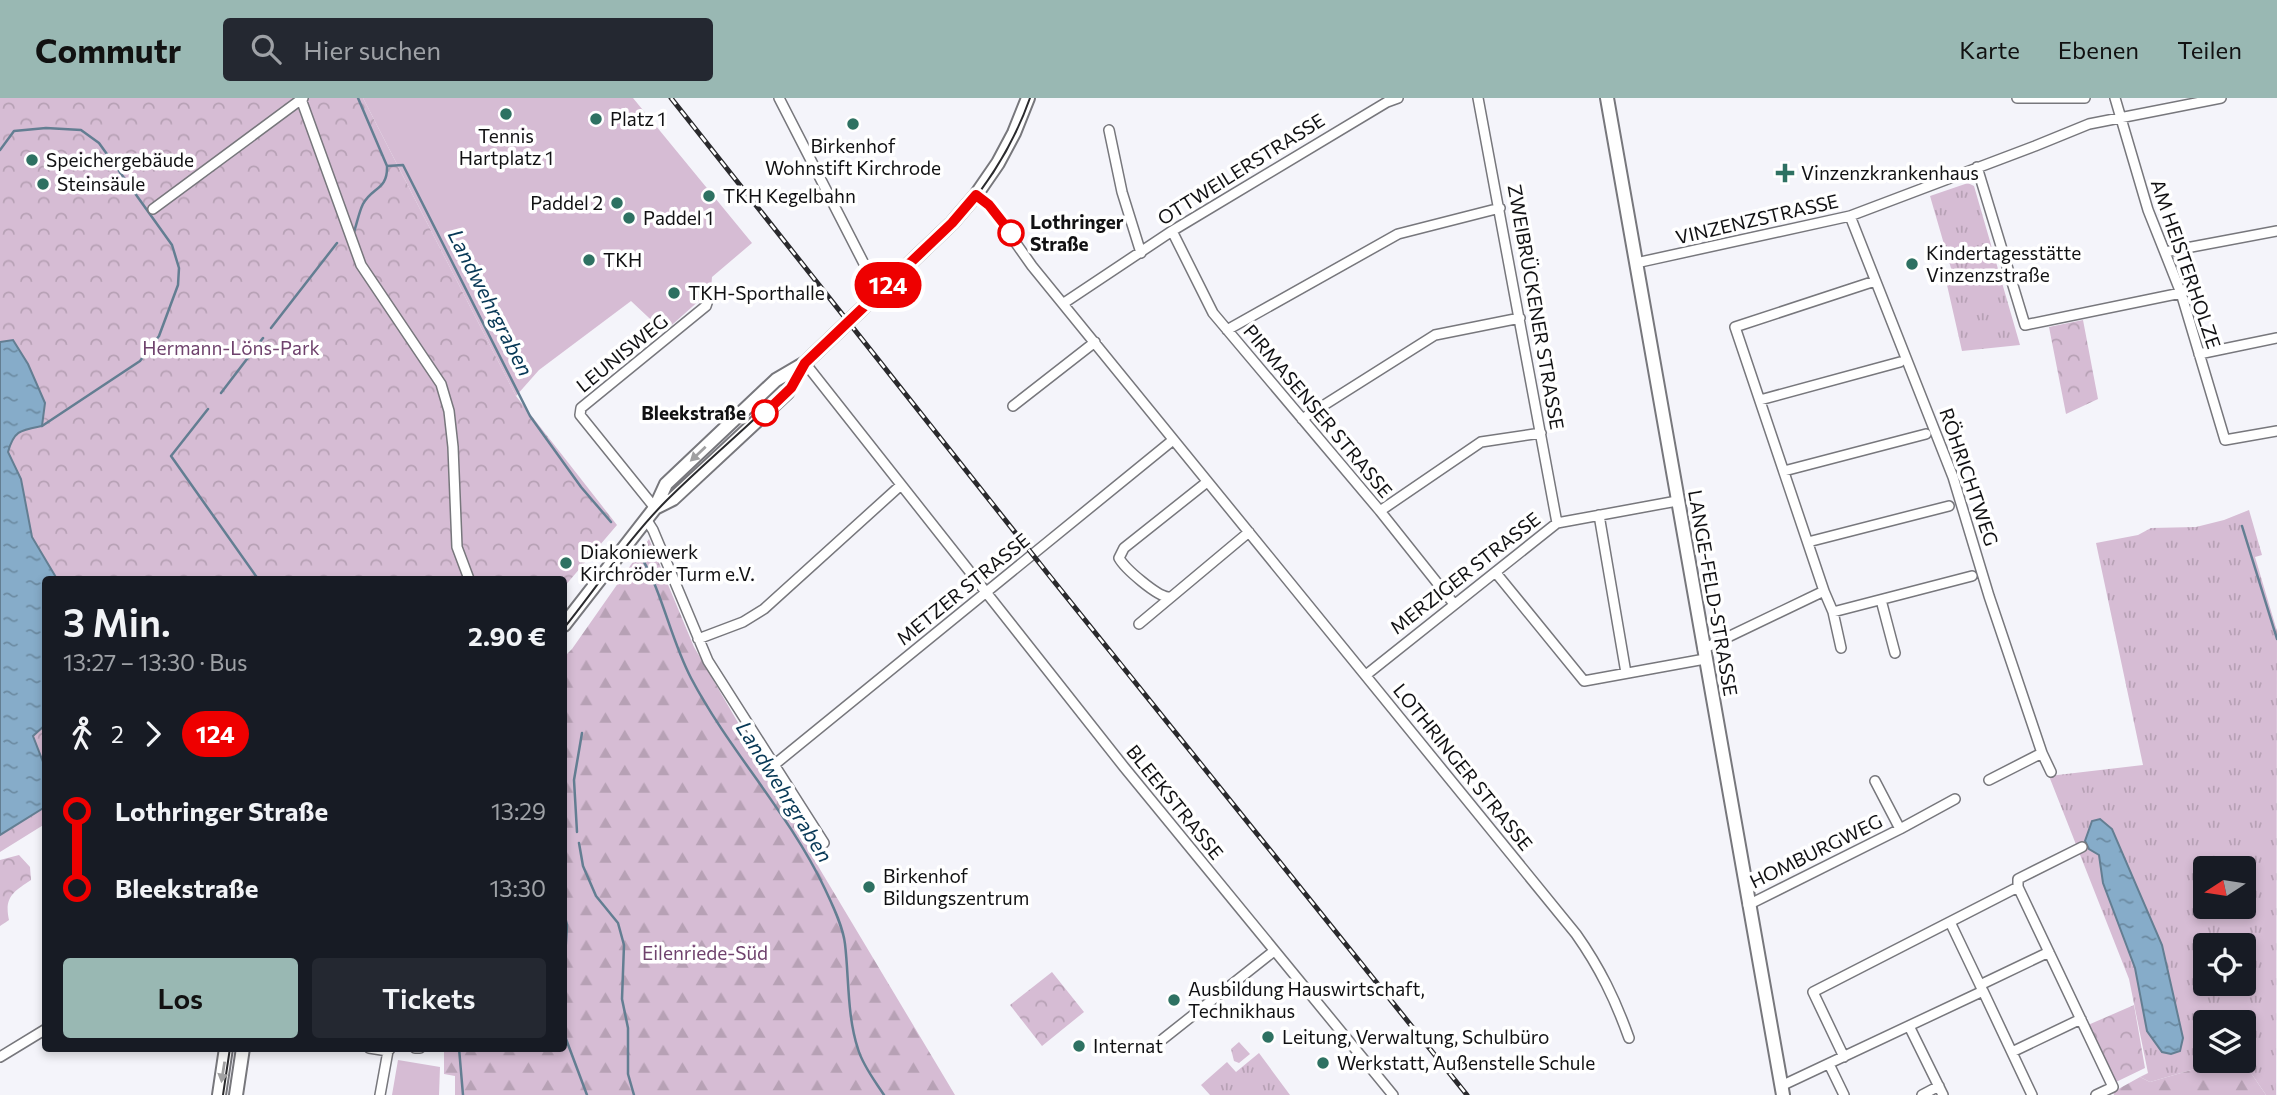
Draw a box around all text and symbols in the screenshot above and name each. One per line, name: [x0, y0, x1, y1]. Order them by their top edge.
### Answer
search box: [223, 18, 713, 81]
text: Commutr: [35, 29, 181, 70]
icon: search: [247, 30, 285, 68]
text: Hier suchen: [303, 34, 441, 65]
text: Karte: [1959, 35, 2020, 64]
text: Ebenen: [2058, 35, 2139, 64]
text: Teilen: [2177, 35, 2242, 64]
marker: Tennis Hartplatz 1: [498, 106, 514, 122]
place label: Platz 1: [610, 107, 666, 130]
street label: OTTWEILERSTRASSE: [1153, 108, 1329, 229]
marker: Platz 1: [588, 111, 604, 127]
marker: Birkenhof Wohnstift Kirchrode: [845, 116, 861, 132]
place label: Tennis Hartplatz 1: [459, 124, 553, 169]
place label: Birkenhof Wohnstift Kirchrode: [765, 134, 941, 179]
place label: Speichergebäude: [46, 148, 194, 171]
marker: Speichergebäude: [24, 152, 40, 168]
place label: Vinzenzkrankenhaus: [1801, 161, 1979, 184]
marker: Vinzenzkrankenhaus: [1775, 163, 1795, 183]
place label: Steinsäule: [57, 172, 145, 195]
marker: Steinsäule: [35, 176, 51, 192]
street label: AM HEISTERHOLZE: [2147, 176, 2226, 352]
street label: ZWEIBRÜCKENER STRASSE: [1504, 182, 1569, 431]
place label: TKH Kegelbahn: [723, 184, 856, 207]
marker: TKH Kegelbahn: [701, 188, 717, 204]
street label: VINZENZSTRASSE: [1673, 189, 1840, 248]
place label: Paddel 2: [530, 191, 603, 214]
marker: Paddel 2: [609, 195, 625, 211]
place label: Paddel 1: [643, 206, 713, 229]
marker: Paddel 1: [621, 210, 637, 226]
place label: Lothringer Straße: [1030, 210, 1124, 255]
marker: Lothringer Straße: [998, 220, 1024, 246]
water label: Landwehrgraben: [444, 225, 539, 380]
place label: Kindertagesstätte Vinzenzstraße: [1926, 241, 2081, 286]
place label: TKH: [603, 248, 642, 271]
marker: TKH: [581, 252, 597, 268]
marker: Kindertagesstätte Vinzenzstraße: [1904, 256, 1920, 272]
line badge: 124: [848, 262, 928, 308]
text: 124: [869, 270, 907, 299]
place label: TKH-Sporthalle: [688, 281, 825, 304]
marker: TKH-Sporthalle: [666, 285, 682, 301]
street label: LEUNISWEG: [571, 309, 672, 396]
street label: PIRMASENSER STRASSE: [1239, 319, 1398, 502]
park label: Hermann-Löns-Park: [142, 336, 320, 359]
marker: Bleekstraße: [752, 400, 778, 426]
place label: Bleekstraße: [641, 401, 746, 424]
street label: RÖHRICHTWEG: [1935, 405, 2004, 549]
one-way arrow: [689, 446, 707, 462]
street label: LANGE-FELD-STRASSE: [1684, 488, 1743, 698]
street label: MERZIGER STRASSE: [1385, 507, 1544, 638]
street label: METZER STRASSE: [892, 528, 1034, 649]
place label: Diakoniewerk Kirchröder Turm e.V.: [580, 540, 755, 585]
marker: Diakoniewerk Kirchröder Turm e.V.: [558, 555, 574, 571]
text: 3 Min.: [63, 598, 171, 645]
text: 2.90 €: [468, 620, 546, 651]
text: 13:27 – 13:30 · Bus: [63, 648, 247, 676]
street label: LOTHRINGER STRASSE: [1389, 679, 1538, 855]
icon: walk: [63, 715, 101, 753]
icon: forward: [134, 715, 172, 753]
water label: Landwehrgraben: [732, 716, 839, 866]
text: 124: [196, 719, 235, 748]
text: 2: [111, 720, 124, 748]
street label: BLEEKSTRASSE: [1122, 740, 1229, 864]
text: Lothringer Straße: [115, 795, 328, 826]
text: 13:29: [491, 797, 546, 825]
street label: HOMBURGWEG: [1746, 809, 1886, 893]
north arrow: [2193, 856, 2256, 919]
map controls: [2193, 856, 2256, 1073]
place label: Birkenhof Bildungszentrum: [883, 864, 1029, 909]
text: Bleekstraße: [115, 872, 258, 903]
text: 13:30: [489, 874, 546, 902]
marker: Birkenhof Bildungszentrum: [861, 879, 877, 895]
button: locate: [2193, 933, 2256, 996]
park label: Eilenriede-Süd: [642, 941, 768, 964]
button: Los: [63, 958, 298, 1038]
button: Tickets: [312, 958, 546, 1038]
place label: Ausbildung Hauswirtschaft, Technikhaus: [1188, 977, 1425, 1022]
marker: Ausbildung Hauswirtschaft, Technikhaus: [1166, 992, 1182, 1008]
button: layers: [2193, 1010, 2256, 1073]
place label: Leitung, Verwaltung, Schulbüro: [1282, 1025, 1549, 1048]
marker: Leitung, Verwaltung, Schulbüro: [1260, 1029, 1276, 1045]
place label: Internat: [1093, 1034, 1163, 1057]
marker: Internat: [1071, 1038, 1087, 1054]
place label: Werkstatt, Außenstelle Schule: [1337, 1051, 1595, 1074]
marker: Werkstatt, Außenstelle Schule: [1315, 1055, 1331, 1071]
one-way arrow: [217, 1061, 228, 1083]

